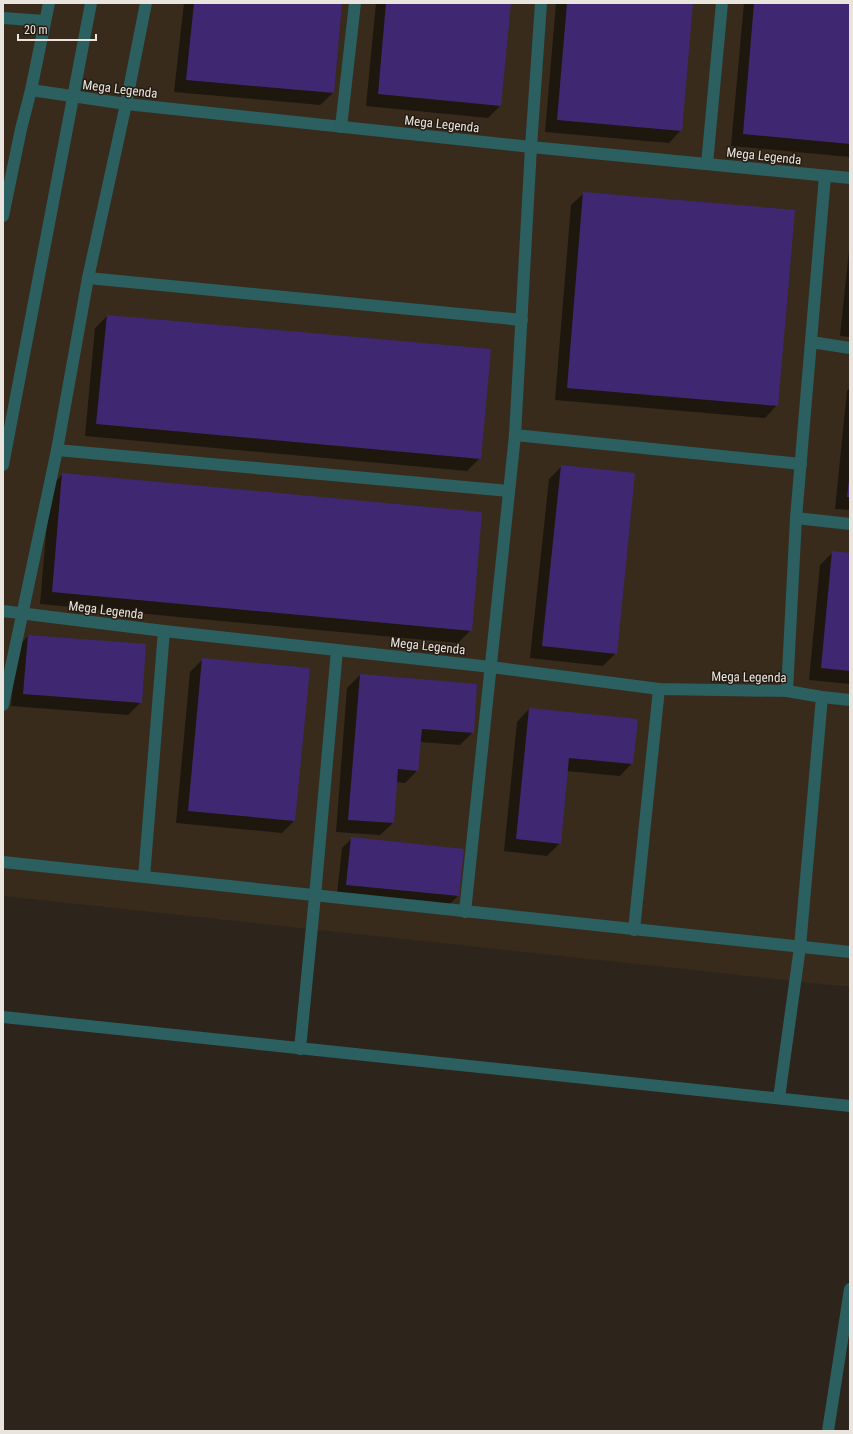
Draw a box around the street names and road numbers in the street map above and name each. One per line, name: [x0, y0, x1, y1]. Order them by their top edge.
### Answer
street label: Mega Legenda: [82, 77, 158, 101]
street label: Mega Legenda: [404, 113, 480, 135]
street label: Mega Legenda: [726, 145, 802, 167]
street label: Mega Legenda: [68, 598, 144, 622]
street label: Mega Legenda: [390, 635, 466, 657]
street label: Mega Legenda: [711, 669, 787, 685]

